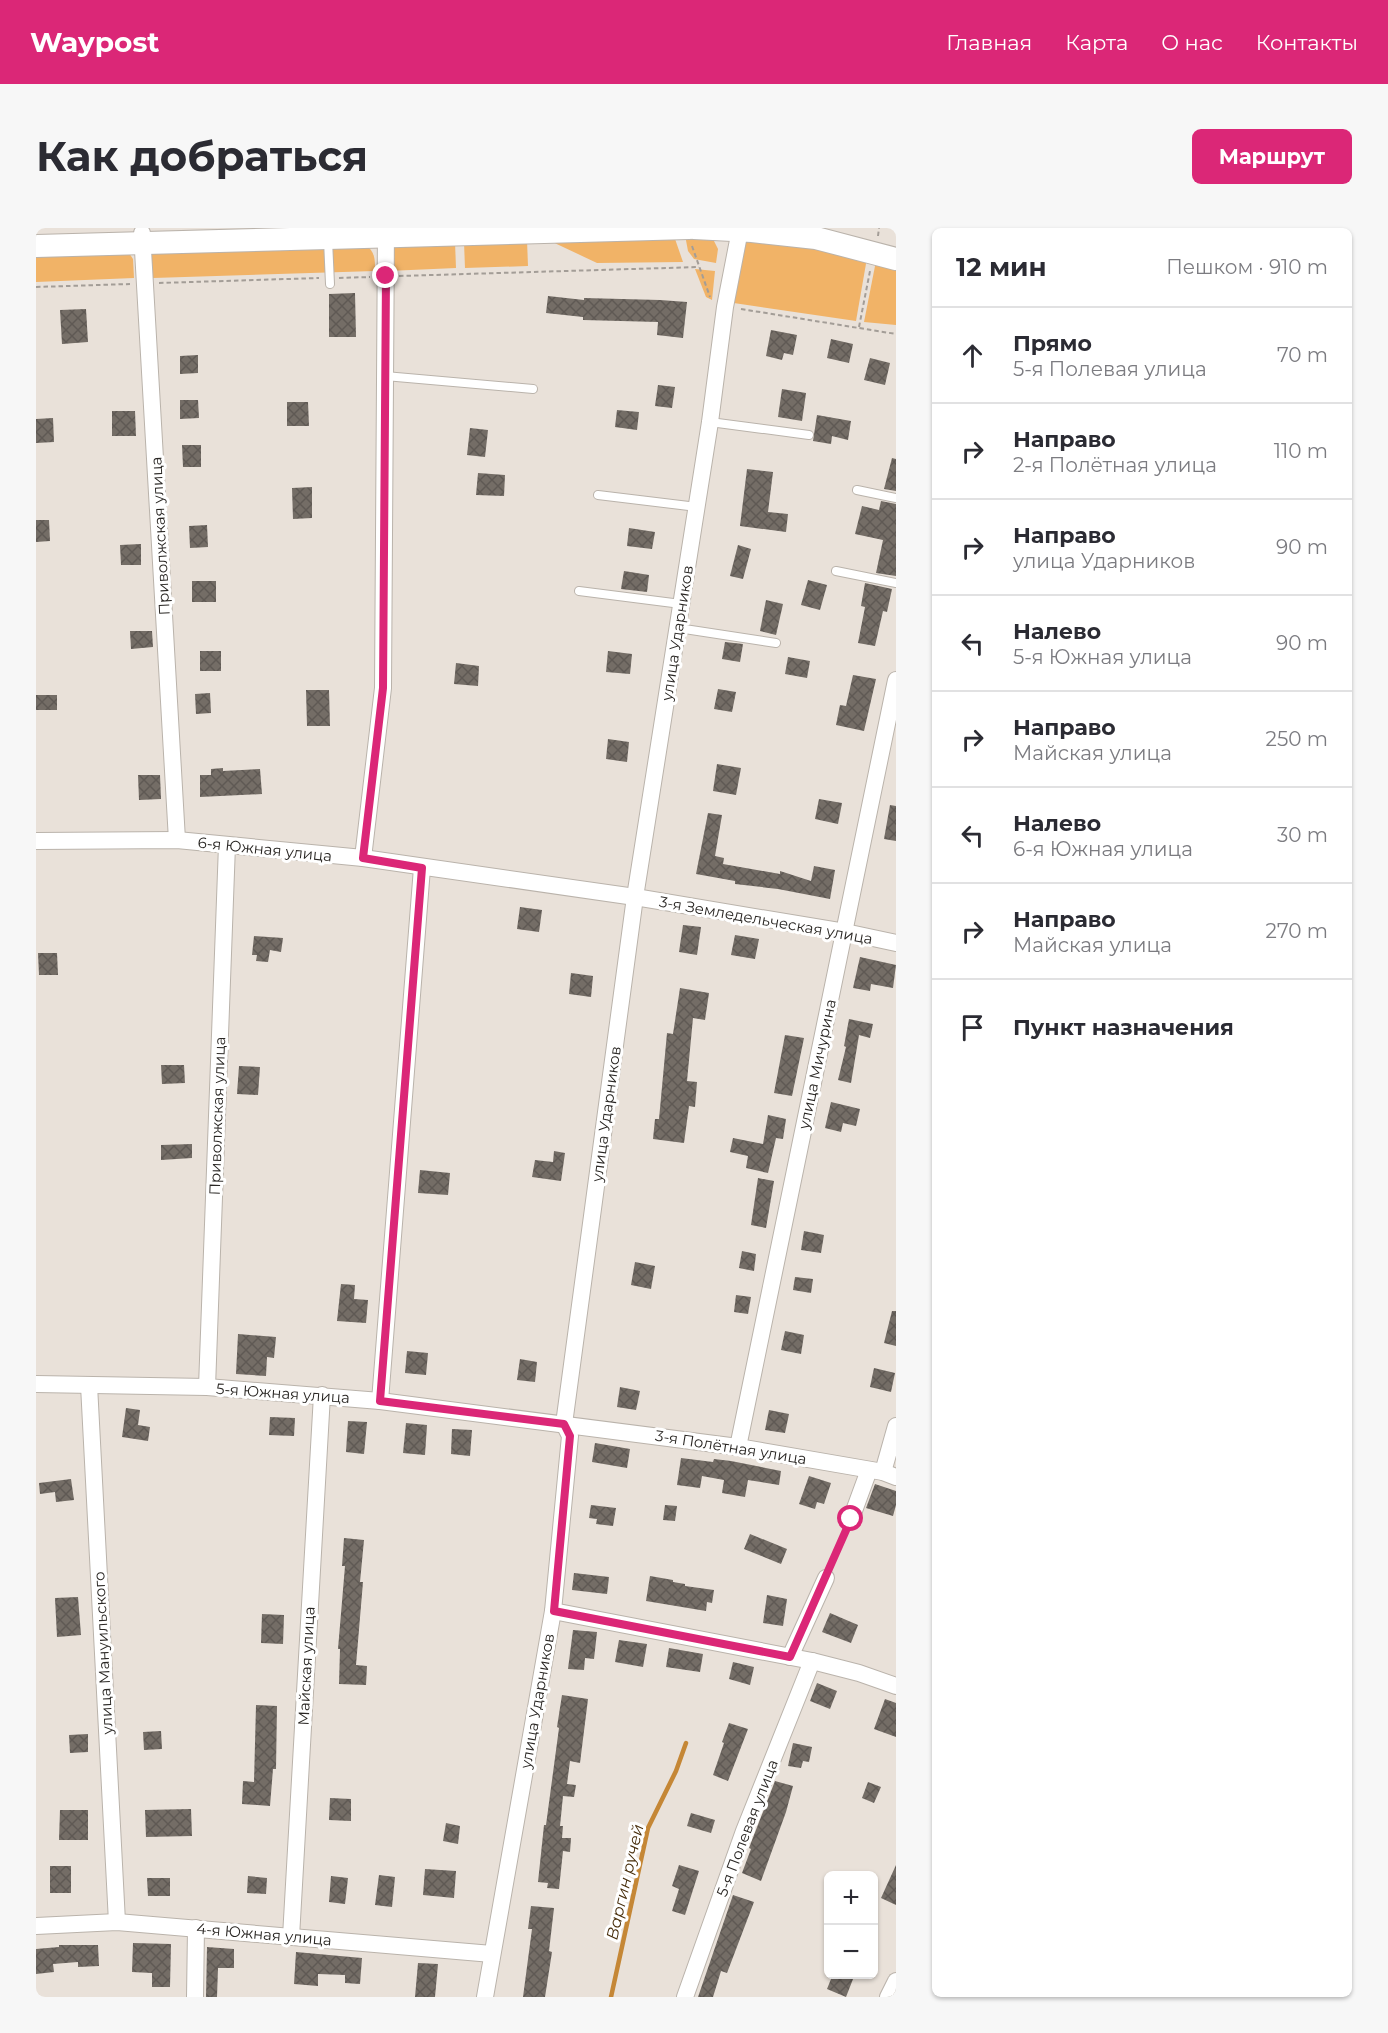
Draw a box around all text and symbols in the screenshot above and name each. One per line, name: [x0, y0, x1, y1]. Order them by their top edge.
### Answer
text: Waypost: [30, 25, 160, 59]
text: Главная: [946, 30, 1032, 55]
text: Карта: [1065, 30, 1128, 55]
text: О нас: [1161, 30, 1223, 55]
text: Контакты: [1256, 30, 1358, 55]
button: Маршрут: [1192, 129, 1352, 184]
text: Как добраться: [36, 130, 368, 182]
text: 12 мин: [956, 251, 1047, 283]
text: Пешком · 910 m: [1166, 255, 1328, 279]
route end: [372, 262, 398, 288]
text: Прямо: [1013, 330, 1092, 357]
icon: ahead: [956, 339, 989, 372]
text: 70 m: [1277, 343, 1328, 367]
text: 5-я Полевая улица: [1013, 357, 1207, 381]
text: Направо: [1013, 426, 1116, 453]
icon: right: [956, 435, 989, 468]
text: 110 m: [1274, 439, 1328, 463]
text: 2-я Полётная улица: [1013, 453, 1217, 477]
street label: Приволжская улица: [146, 456, 174, 616]
text: Направо: [1013, 522, 1116, 549]
icon: right: [956, 531, 989, 564]
text: 90 m: [1276, 535, 1328, 559]
text: улица Ударников: [1013, 549, 1195, 573]
street label: улица Ударников: [657, 564, 697, 703]
text: Налево: [1013, 618, 1101, 645]
icon: left: [956, 627, 989, 660]
text: 90 m: [1276, 631, 1328, 655]
text: 5-я Южная улица: [1013, 645, 1192, 669]
text: Направо: [1013, 714, 1116, 741]
icon: right: [956, 723, 989, 756]
text: 250 m: [1266, 727, 1328, 751]
text: Майская улица: [1013, 741, 1172, 765]
text: Налево: [1013, 810, 1101, 837]
icon: left: [956, 819, 989, 852]
text: 30 m: [1277, 823, 1328, 847]
street label: 6-я Южная улица: [197, 832, 333, 866]
text: 6-я Южная улица: [1013, 837, 1193, 861]
street label: 3-я Земледельческая улица: [658, 892, 874, 948]
text: Направо: [1013, 906, 1116, 933]
icon: right: [956, 915, 989, 948]
text: 270 m: [1266, 919, 1328, 943]
text: Майская улица: [1013, 933, 1172, 957]
street label: улица Мичурина: [794, 997, 840, 1132]
icon: arrive: [956, 1011, 989, 1044]
text: Пункт назначения: [1013, 1014, 1234, 1041]
street label: Приволжская улица: [205, 1036, 229, 1196]
street label: улица Ударников: [587, 1045, 625, 1184]
street label: 5-я Южная улица: [215, 1379, 351, 1407]
street label: 3-я Полётная улица: [654, 1426, 808, 1468]
route start: [837, 1505, 863, 1531]
street label: улица Мануильского: [89, 1571, 117, 1736]
street label: Майская улица: [293, 1606, 319, 1726]
street label: улица Ударников: [516, 1632, 558, 1771]
street label: 5-я Полевая улица: [712, 1757, 782, 1899]
water label: Варгин ручей: [602, 1822, 648, 1942]
map controls: [824, 1871, 878, 1979]
button: +: [824, 1871, 878, 1925]
street label: 4-я Южная улица: [196, 1919, 332, 1949]
button: −: [824, 1925, 878, 1979]

